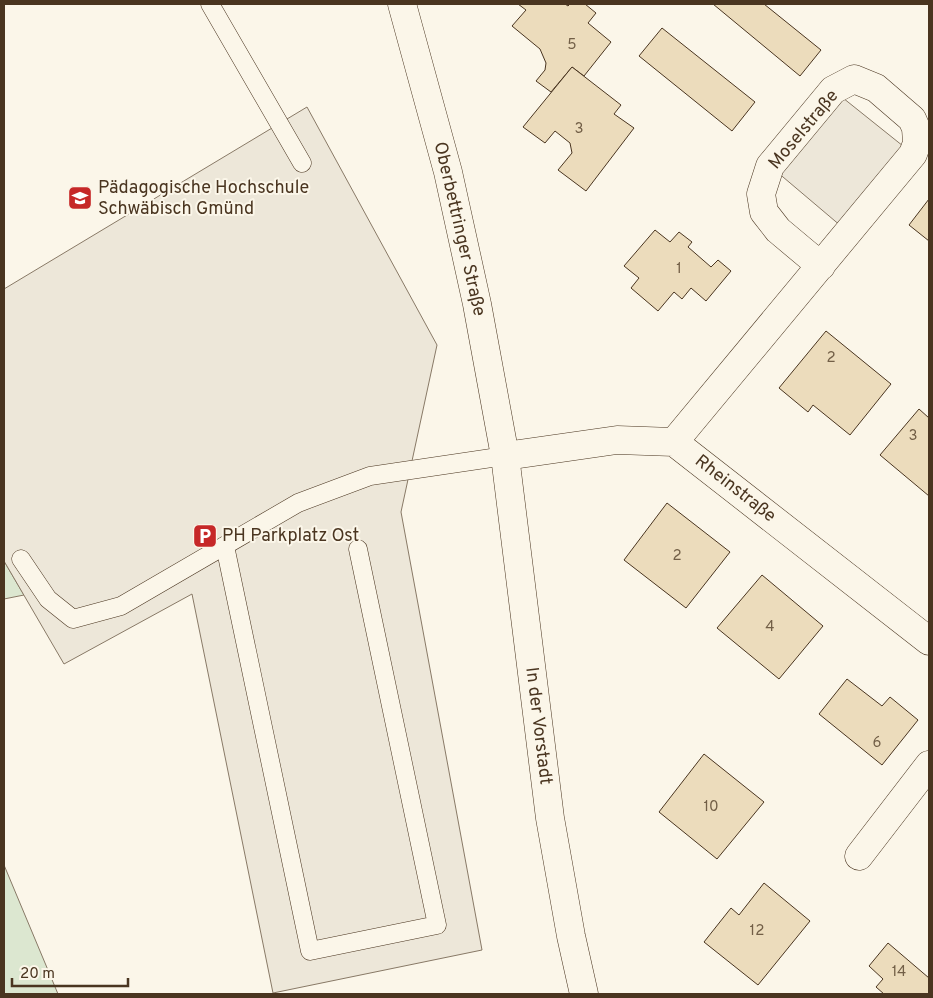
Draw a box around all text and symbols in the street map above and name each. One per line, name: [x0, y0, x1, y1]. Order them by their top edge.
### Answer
house number: 5: [567, 36, 577, 55]
street label: Moselstraße: [764, 85, 844, 175]
house number: 3: [574, 120, 584, 139]
street label: Oberbettringer Straße: [428, 140, 490, 318]
place label: Pädagogische Hochschule Schwäbisch Gmünd: [98, 177, 309, 221]
school or university icon: Pädagogische Hochschule Schwäbisch Gmünd: [67, 185, 93, 211]
house number: 1: [676, 260, 682, 279]
house number: 2: [826, 349, 836, 368]
house number: 3: [908, 427, 918, 446]
street label: Rheinstraße: [690, 450, 780, 528]
parking icon: PH Parkplatz Ost: [192, 523, 218, 549]
place label: PH Parkplatz Ost: [222, 525, 359, 548]
house number: 2: [672, 547, 682, 566]
house number: 4: [765, 618, 775, 637]
street label: In der Vorstadt: [519, 666, 557, 786]
house number: 6: [873, 734, 882, 753]
house number: 10: [703, 798, 719, 817]
house number: 12: [750, 922, 764, 941]
scale bar: [12, 956, 129, 988]
house number: 14: [892, 963, 906, 982]
text: 20 m: [20, 965, 55, 984]

